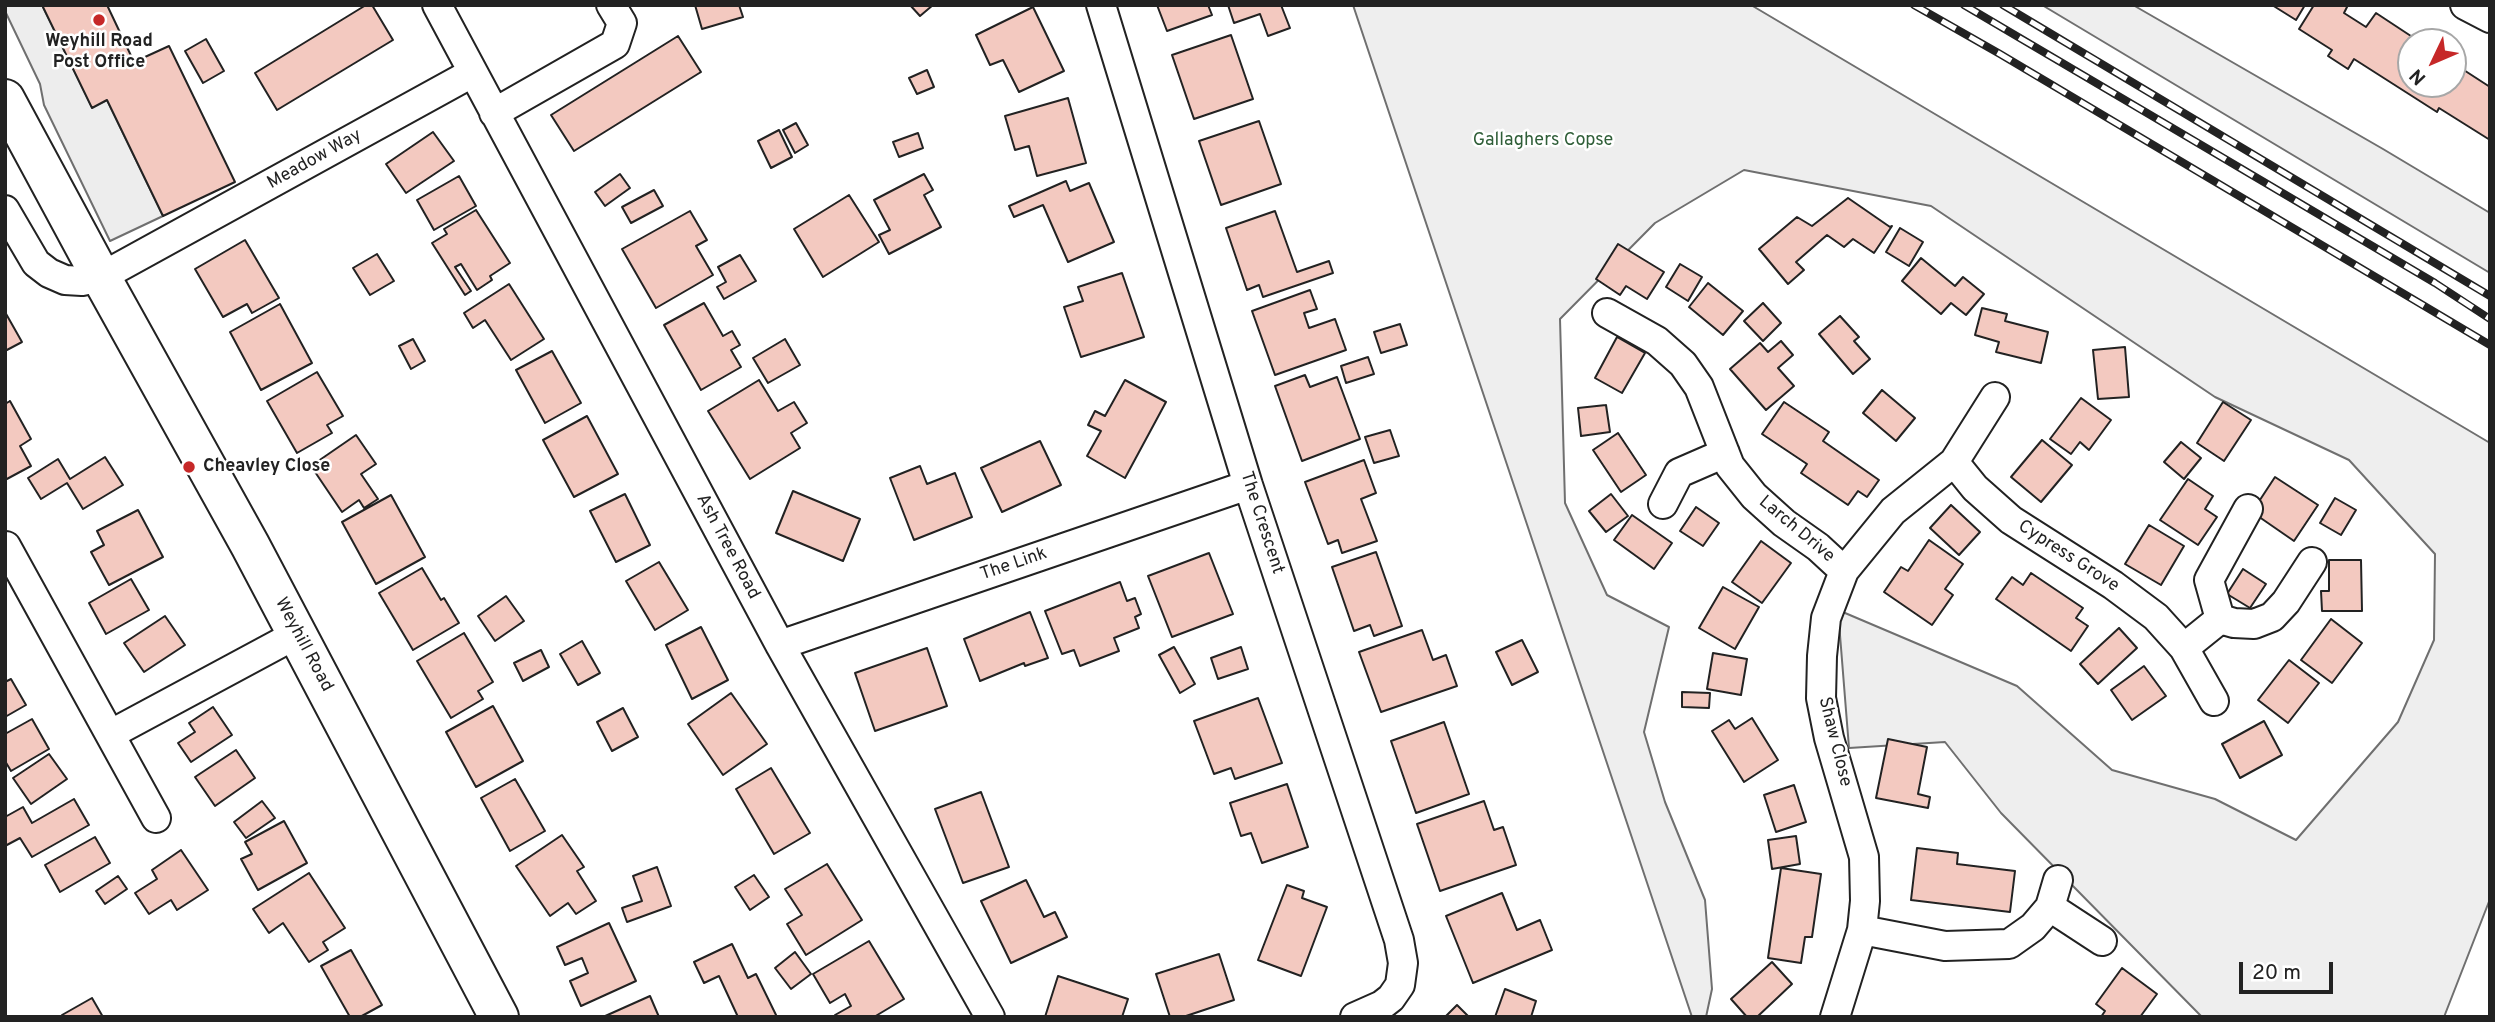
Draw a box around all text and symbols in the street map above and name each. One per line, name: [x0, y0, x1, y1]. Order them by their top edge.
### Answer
marker: Weyhill Road Post Office: [91, 12, 107, 28]
north arrow: [2397, 28, 2467, 98]
place label: Weyhill Road Post Office: [45, 31, 153, 74]
text: N: [2405, 63, 2432, 89]
street label: Meadow Way: [264, 125, 366, 195]
park label: Gallaghers Copse: [1473, 130, 1613, 152]
place label: Cheavley Close: [203, 456, 330, 478]
marker: Cheavley Close: [181, 459, 197, 475]
street label: The Crescent: [1234, 469, 1288, 577]
street label: Ash Tree Road: [690, 491, 764, 603]
street label: Larch Drive: [1754, 492, 1838, 568]
street label: Cypress Grove: [2013, 516, 2123, 598]
street label: The Link: [978, 544, 1050, 586]
street label: Weyhill Road: [269, 594, 337, 696]
street label: Shaw Close: [1812, 695, 1856, 789]
scale bar: [2243, 948, 2338, 992]
text: 20 m: [2252, 960, 2301, 987]

